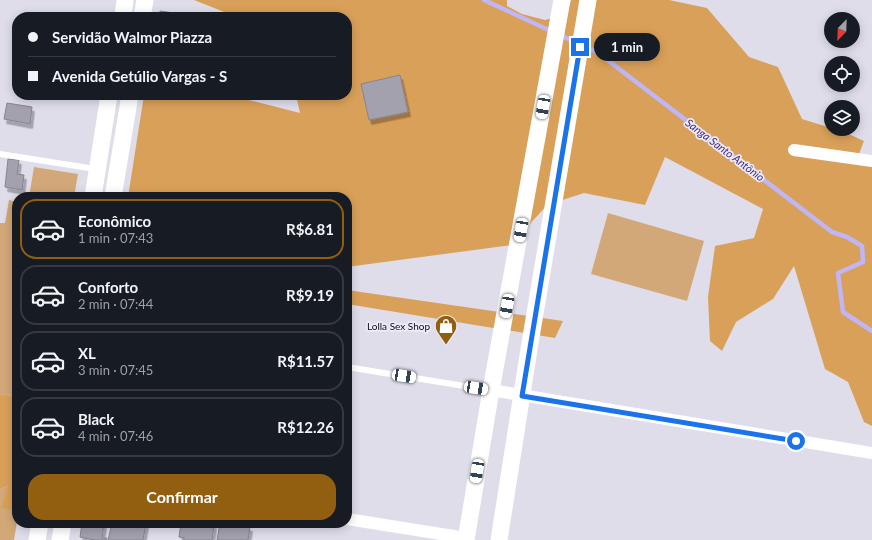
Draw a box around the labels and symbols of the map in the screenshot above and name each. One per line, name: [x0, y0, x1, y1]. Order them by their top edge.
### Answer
north arrow: [824, 12, 860, 48]
callout: 1 min: [594, 33, 660, 61]
route end: [571, 38, 589, 56]
car: [535, 94, 551, 120]
water label: Sanga Santo Antônio: [683, 116, 768, 184]
car: [513, 217, 529, 243]
car: [499, 293, 515, 319]
shop icon: Lolla Sex Shop: [433, 313, 459, 346]
place label: Lolla Sex Shop: [367, 320, 430, 332]
car: [391, 368, 417, 384]
car: [463, 380, 489, 396]
route start: [787, 432, 805, 450]
car: [469, 458, 485, 484]

